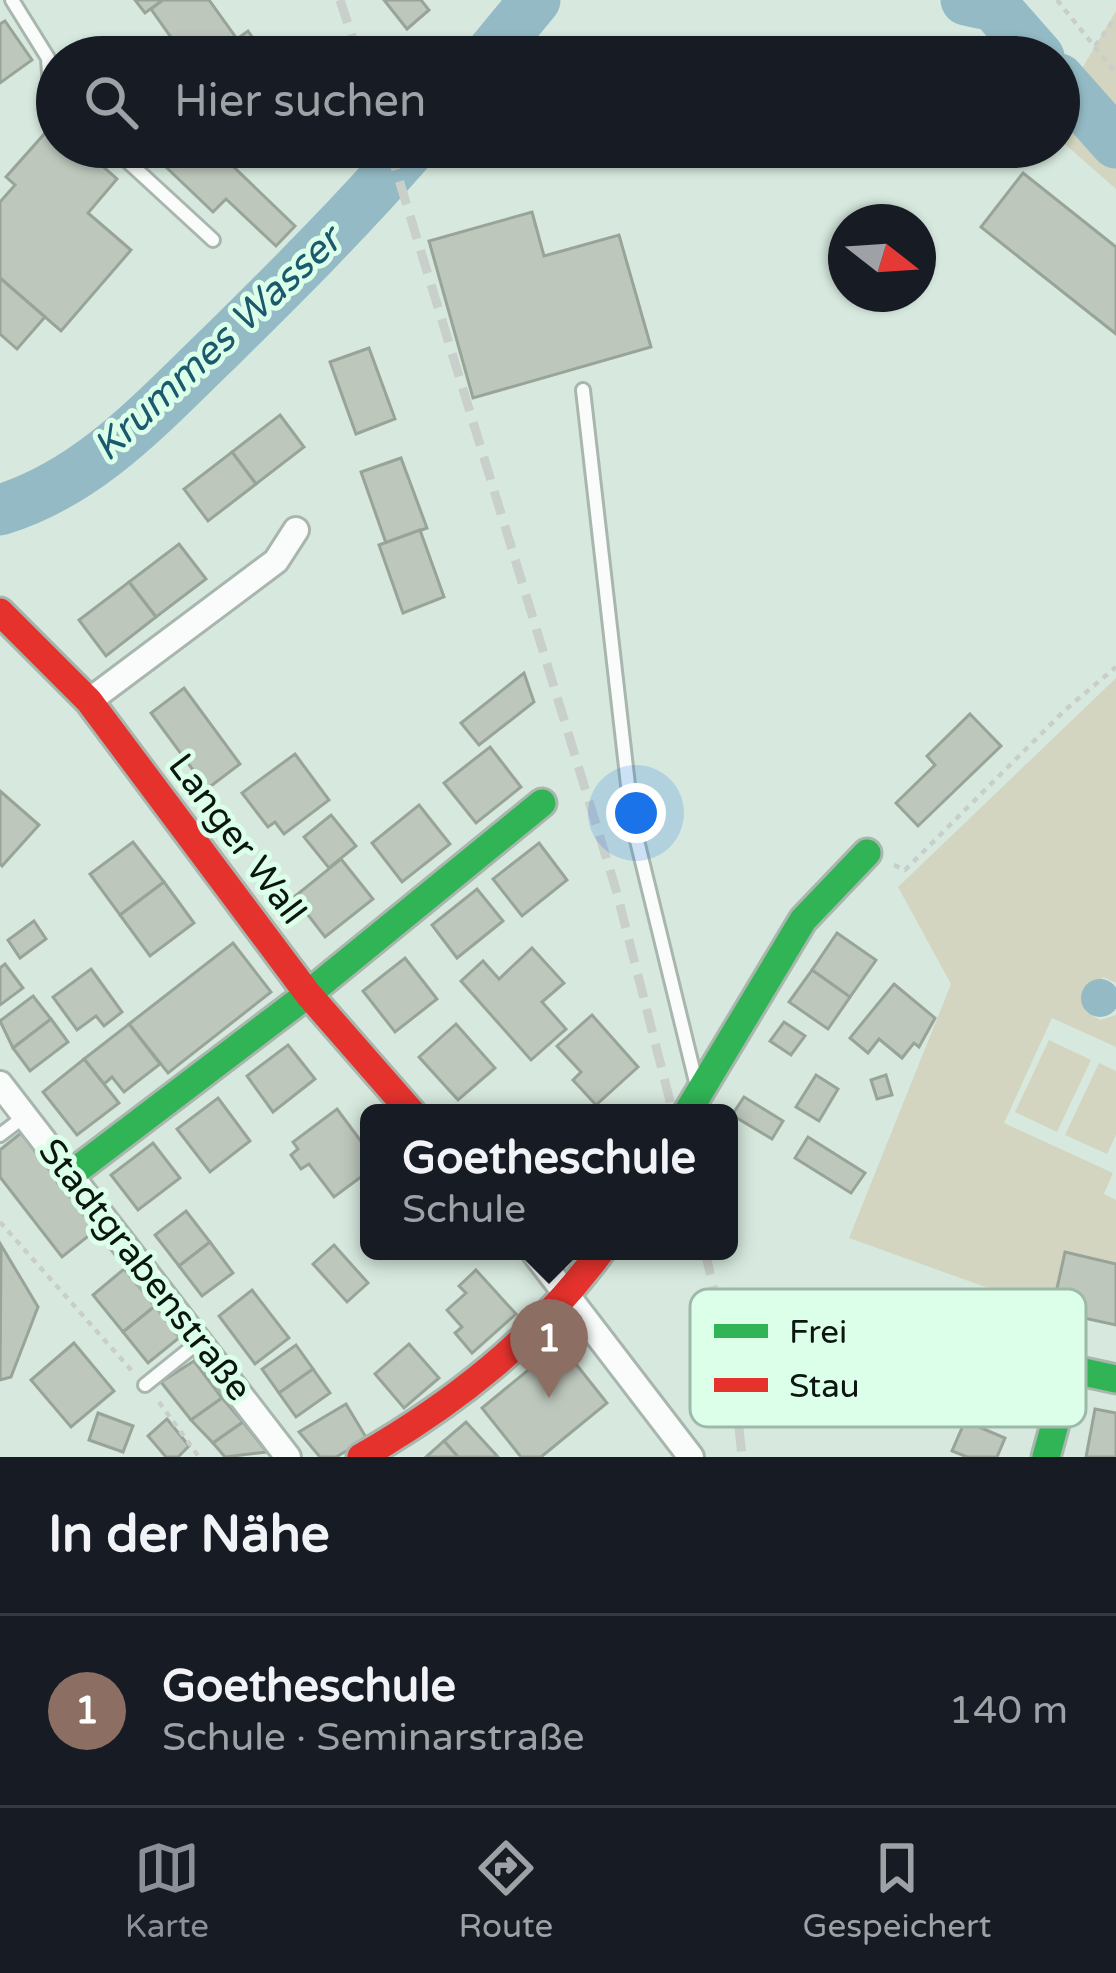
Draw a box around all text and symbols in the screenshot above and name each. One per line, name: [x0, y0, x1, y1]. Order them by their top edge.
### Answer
search box: [36, 36, 1080, 168]
icon: search: [78, 69, 144, 135]
text: Hier suchen: [174, 75, 426, 129]
north arrow: [828, 204, 936, 312]
water label: Krummes Wasser: [83, 214, 354, 471]
street label: Langer Wall: [159, 745, 315, 933]
your location: [606, 783, 666, 843]
popup: [360, 1104, 738, 1260]
street label: Stadtgrabenstraße: [29, 1130, 261, 1410]
text: Goetheschule: [402, 1132, 696, 1186]
text: Schule: [402, 1186, 526, 1233]
legend: [690, 1289, 1086, 1427]
pin: 1: [510, 1299, 588, 1398]
text: Frei: [789, 1313, 847, 1352]
text: Stau: [789, 1367, 860, 1406]
text: In der Nähe: [48, 1504, 330, 1566]
text: Goetheschule: [162, 1660, 456, 1714]
text: 1: [75, 1687, 99, 1734]
text: 140 m: [949, 1687, 1068, 1734]
text: Schule · Seminarstraße: [162, 1714, 585, 1761]
tab: Karte: [125, 1835, 209, 1946]
tab: Route: [458, 1835, 553, 1946]
tab: Gespeichert: [802, 1835, 991, 1946]

